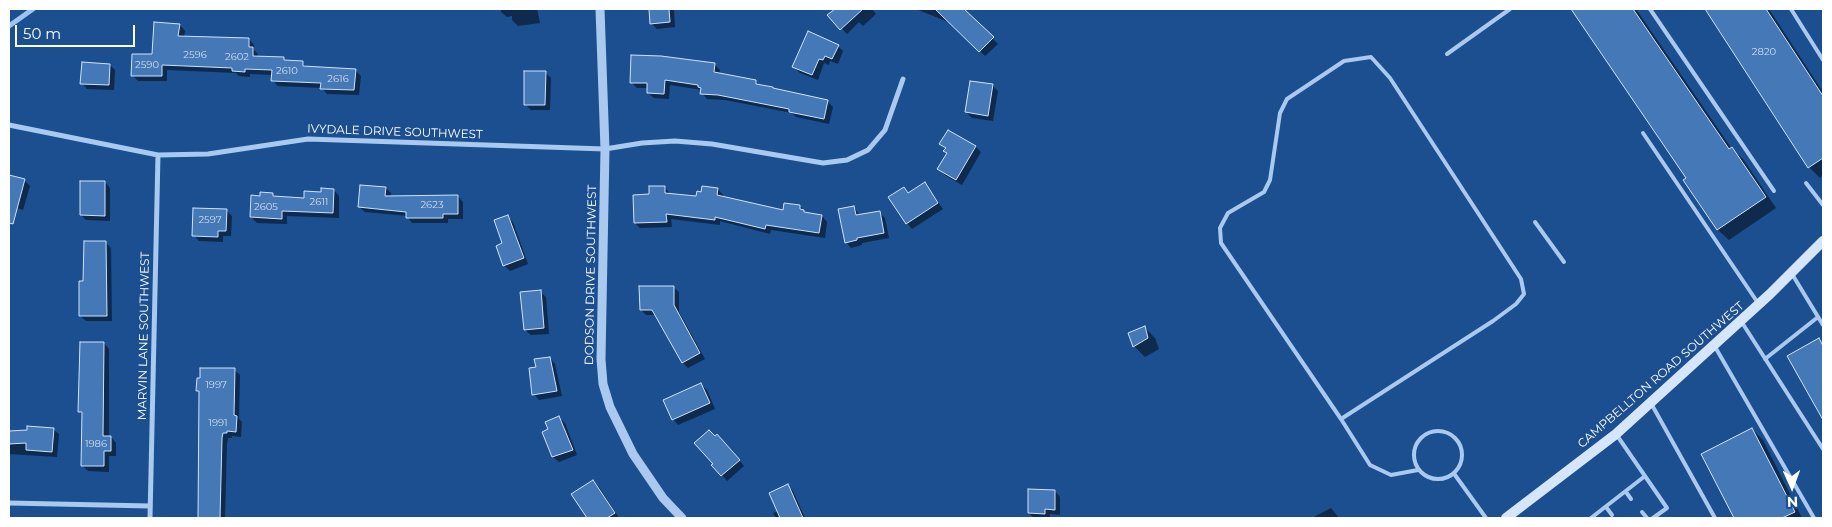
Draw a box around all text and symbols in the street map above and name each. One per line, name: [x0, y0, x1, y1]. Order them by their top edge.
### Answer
scale bar: [18, 15, 138, 47]
text: 50 m: [23, 24, 61, 43]
house number: 2820: [1752, 46, 1776, 58]
house number: 2596: [183, 49, 207, 61]
house number: 2602: [225, 51, 249, 63]
house number: 2590: [135, 59, 159, 71]
house number: 2610: [276, 65, 298, 77]
house number: 2616: [327, 73, 349, 85]
street label: IVYDALE DRIVE SOUTHWEST: [307, 122, 483, 142]
street label: DODSON DRIVE SOUTHWEST: [582, 185, 600, 365]
house number: 2611: [310, 196, 328, 208]
house number: 2623: [420, 199, 444, 211]
house number: 2605: [254, 201, 278, 213]
house number: 2597: [198, 214, 222, 226]
street label: MARVIN LANE SOUTHWEST: [135, 252, 153, 420]
street label: CAMPBELLTON ROAD SOUTHWEST: [1575, 299, 1747, 451]
house number: 1997: [205, 379, 227, 391]
house number: 1991: [208, 417, 228, 429]
house number: 1986: [85, 438, 107, 450]
north arrow: [1767, 462, 1817, 512]
text: N: [1787, 493, 1798, 511]

